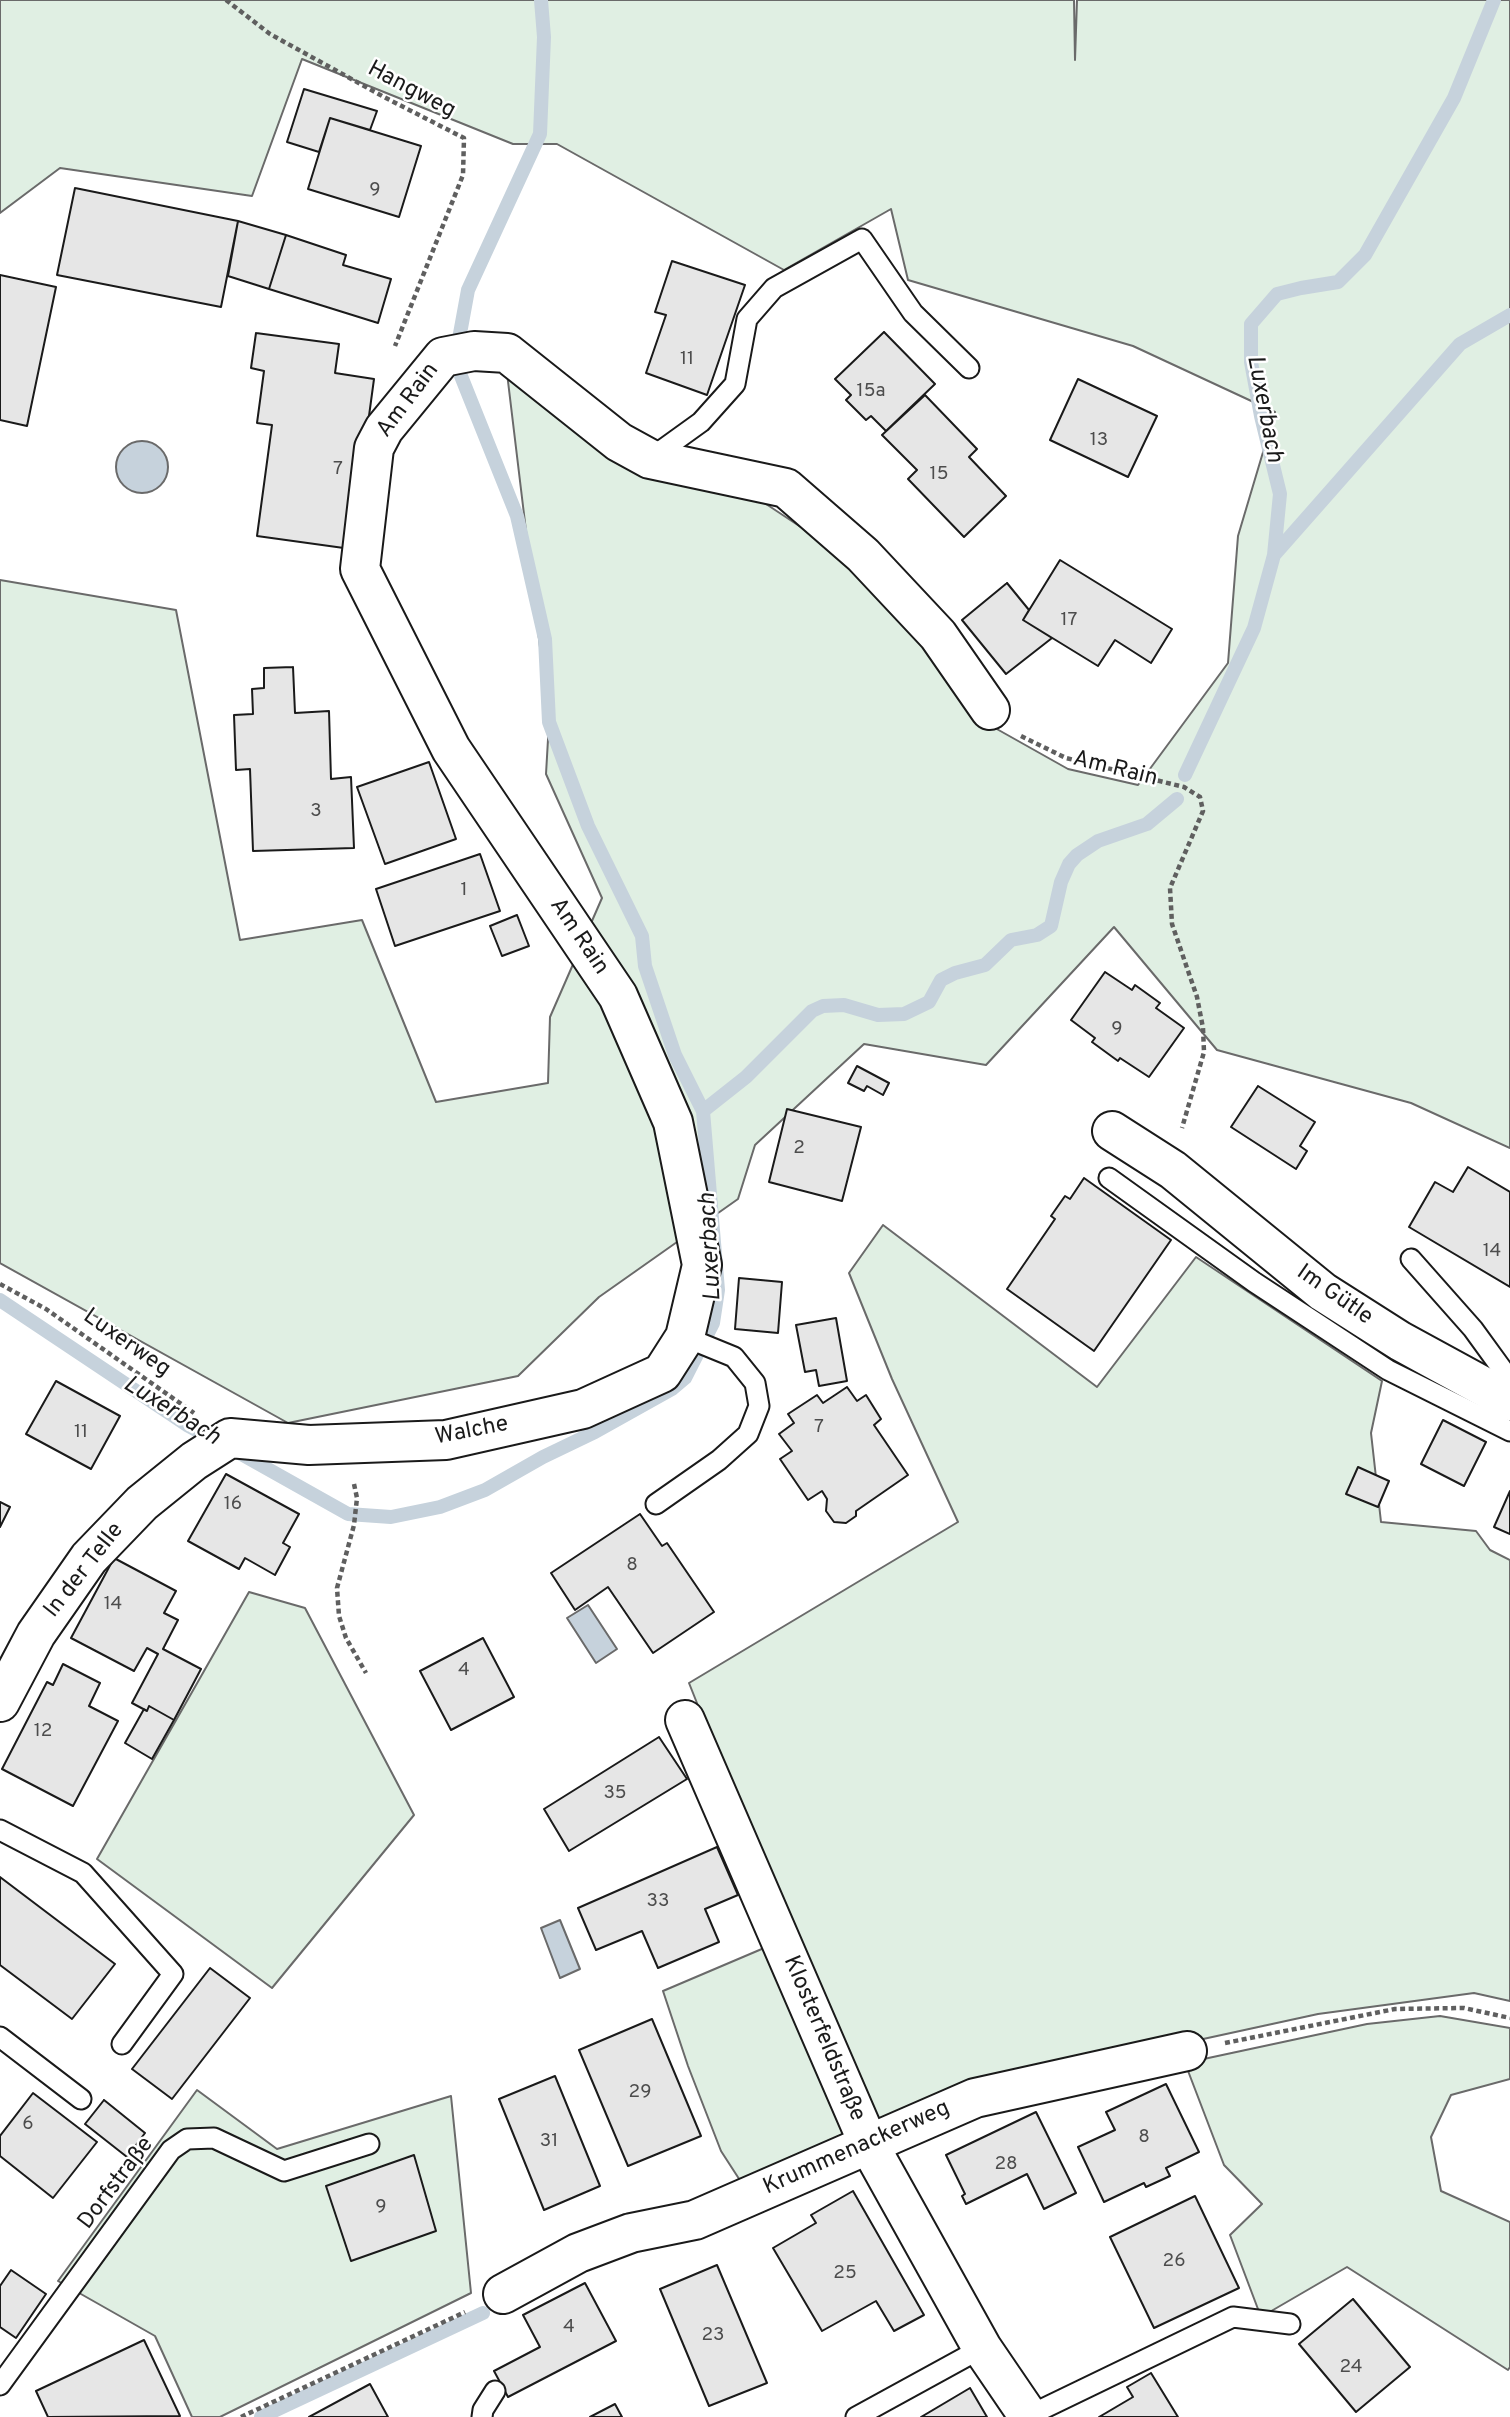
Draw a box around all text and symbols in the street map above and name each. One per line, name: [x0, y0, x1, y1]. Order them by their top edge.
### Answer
street label: Hangweg: [362, 56, 460, 126]
house number: 9: [369, 180, 381, 202]
house number: 11: [680, 349, 694, 371]
water label: Luxerbach: [1238, 353, 1288, 465]
street label: Am Rain: [372, 358, 446, 444]
house number: 15a: [857, 381, 885, 403]
house number: 13: [1090, 430, 1108, 452]
house number: 7: [333, 459, 343, 481]
house number: 15: [930, 464, 948, 486]
house number: 17: [1061, 610, 1077, 632]
street label: Am Rain: [1070, 746, 1160, 794]
house number: 3: [310, 801, 322, 823]
house number: 1: [460, 880, 468, 902]
street label: Am Rain: [542, 893, 614, 981]
house number: 9: [1111, 1019, 1123, 1041]
house number: 2: [793, 1138, 805, 1160]
water label: Luxerbach: [695, 1192, 729, 1302]
house number: 14: [1483, 1241, 1501, 1263]
street label: Im Gütle: [1291, 1260, 1377, 1332]
street label: Luxerweg: [77, 1304, 175, 1384]
water label: Luxerbach: [117, 1371, 225, 1453]
street label: Walche: [433, 1411, 511, 1453]
house number: 7: [814, 1417, 824, 1439]
house number: 11: [74, 1422, 88, 1444]
house number: 16: [224, 1494, 242, 1516]
street label: In der Telle: [39, 1518, 131, 1624]
house number: 8: [626, 1555, 638, 1577]
house number: 14: [104, 1594, 122, 1616]
house number: 4: [458, 1660, 470, 1682]
house number: 12: [34, 1721, 52, 1743]
house number: 35: [603, 1783, 627, 1805]
house number: 33: [647, 1891, 669, 1913]
street label: Klosterfeldstraße: [776, 1952, 870, 2126]
house number: 29: [629, 2082, 651, 2104]
street label: Krummenackerweg: [759, 2095, 955, 2203]
house number: 6: [22, 2114, 34, 2136]
house number: 8: [1138, 2127, 1150, 2149]
house number: 31: [540, 2131, 558, 2153]
street label: Dorfstraße: [73, 2132, 161, 2236]
house number: 28: [994, 2154, 1018, 2176]
house number: 9: [375, 2197, 387, 2219]
house number: 26: [1163, 2251, 1185, 2273]
house number: 25: [833, 2263, 857, 2285]
house number: 4: [563, 2317, 575, 2339]
house number: 23: [701, 2325, 725, 2347]
house number: 24: [1339, 2357, 1363, 2379]

